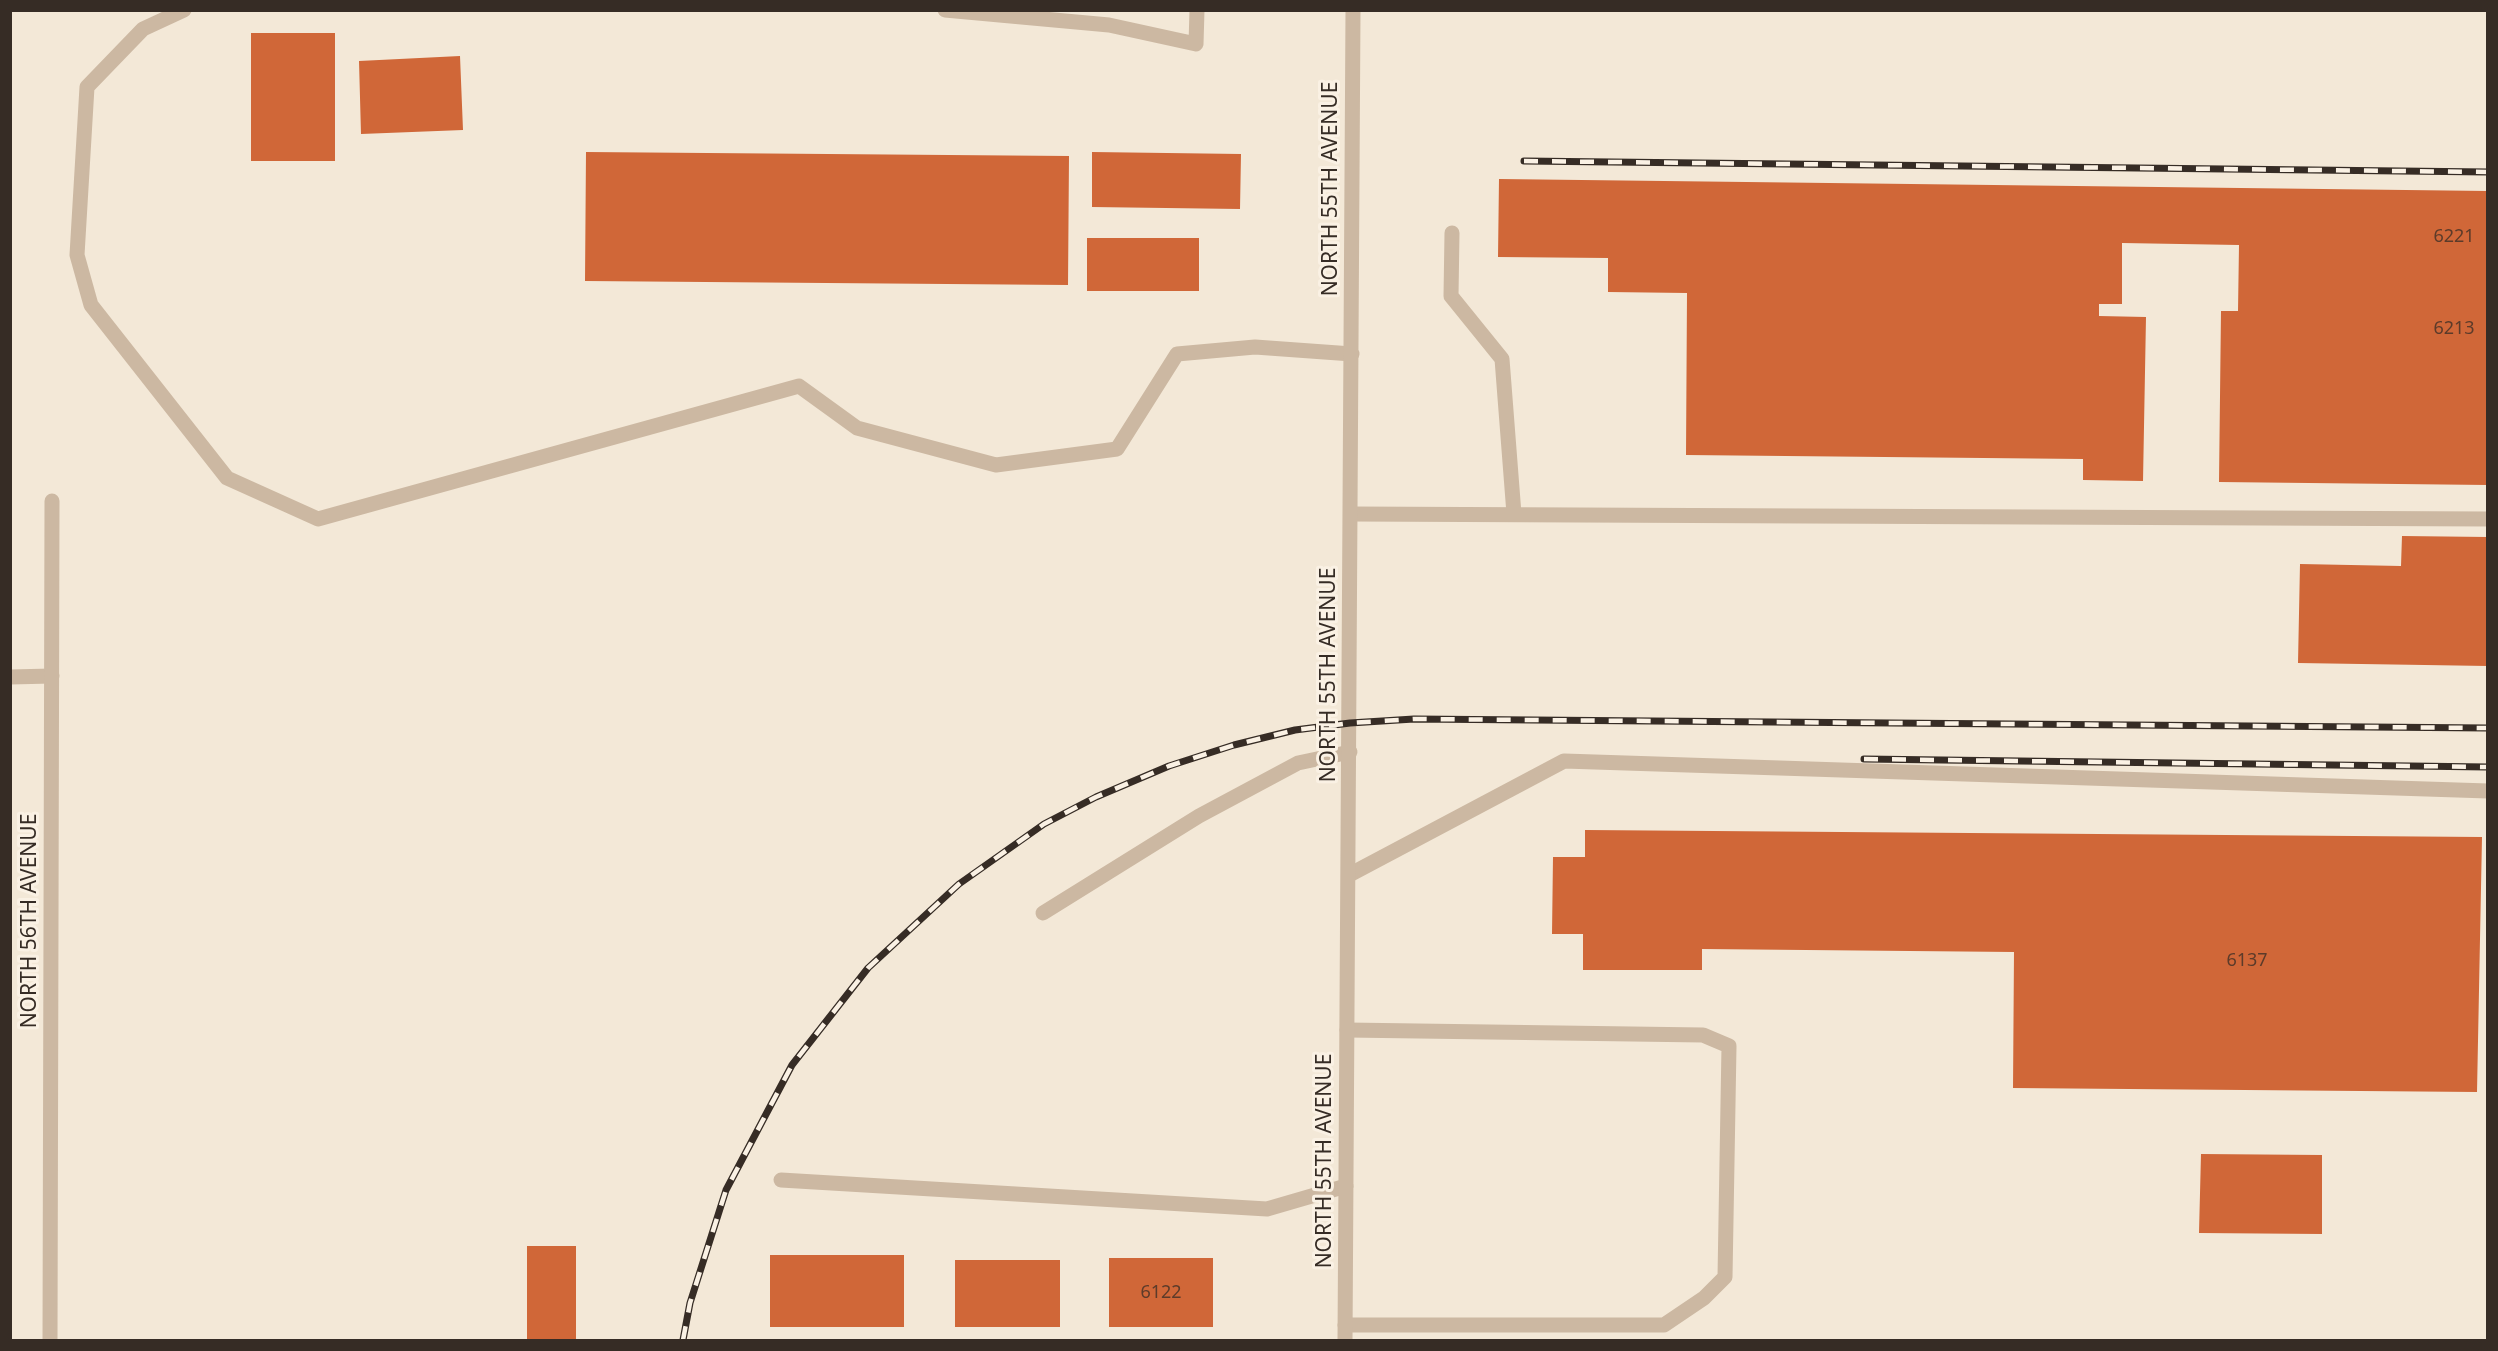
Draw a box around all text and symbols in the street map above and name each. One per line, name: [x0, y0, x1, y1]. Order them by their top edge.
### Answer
street label: NORTH 55TH AVENUE: [1318, 82, 1344, 296]
house number: 6221: [2433, 226, 2475, 248]
house number: 6213: [2433, 318, 2475, 340]
street label: NORTH 55TH AVENUE: [1316, 568, 1342, 782]
street label: NORTH 56TH AVENUE: [17, 814, 43, 1028]
house number: 6137: [2226, 950, 2268, 972]
street label: NORTH 55TH AVENUE: [1312, 1054, 1338, 1268]
house number: 6122: [1140, 1282, 1182, 1304]

